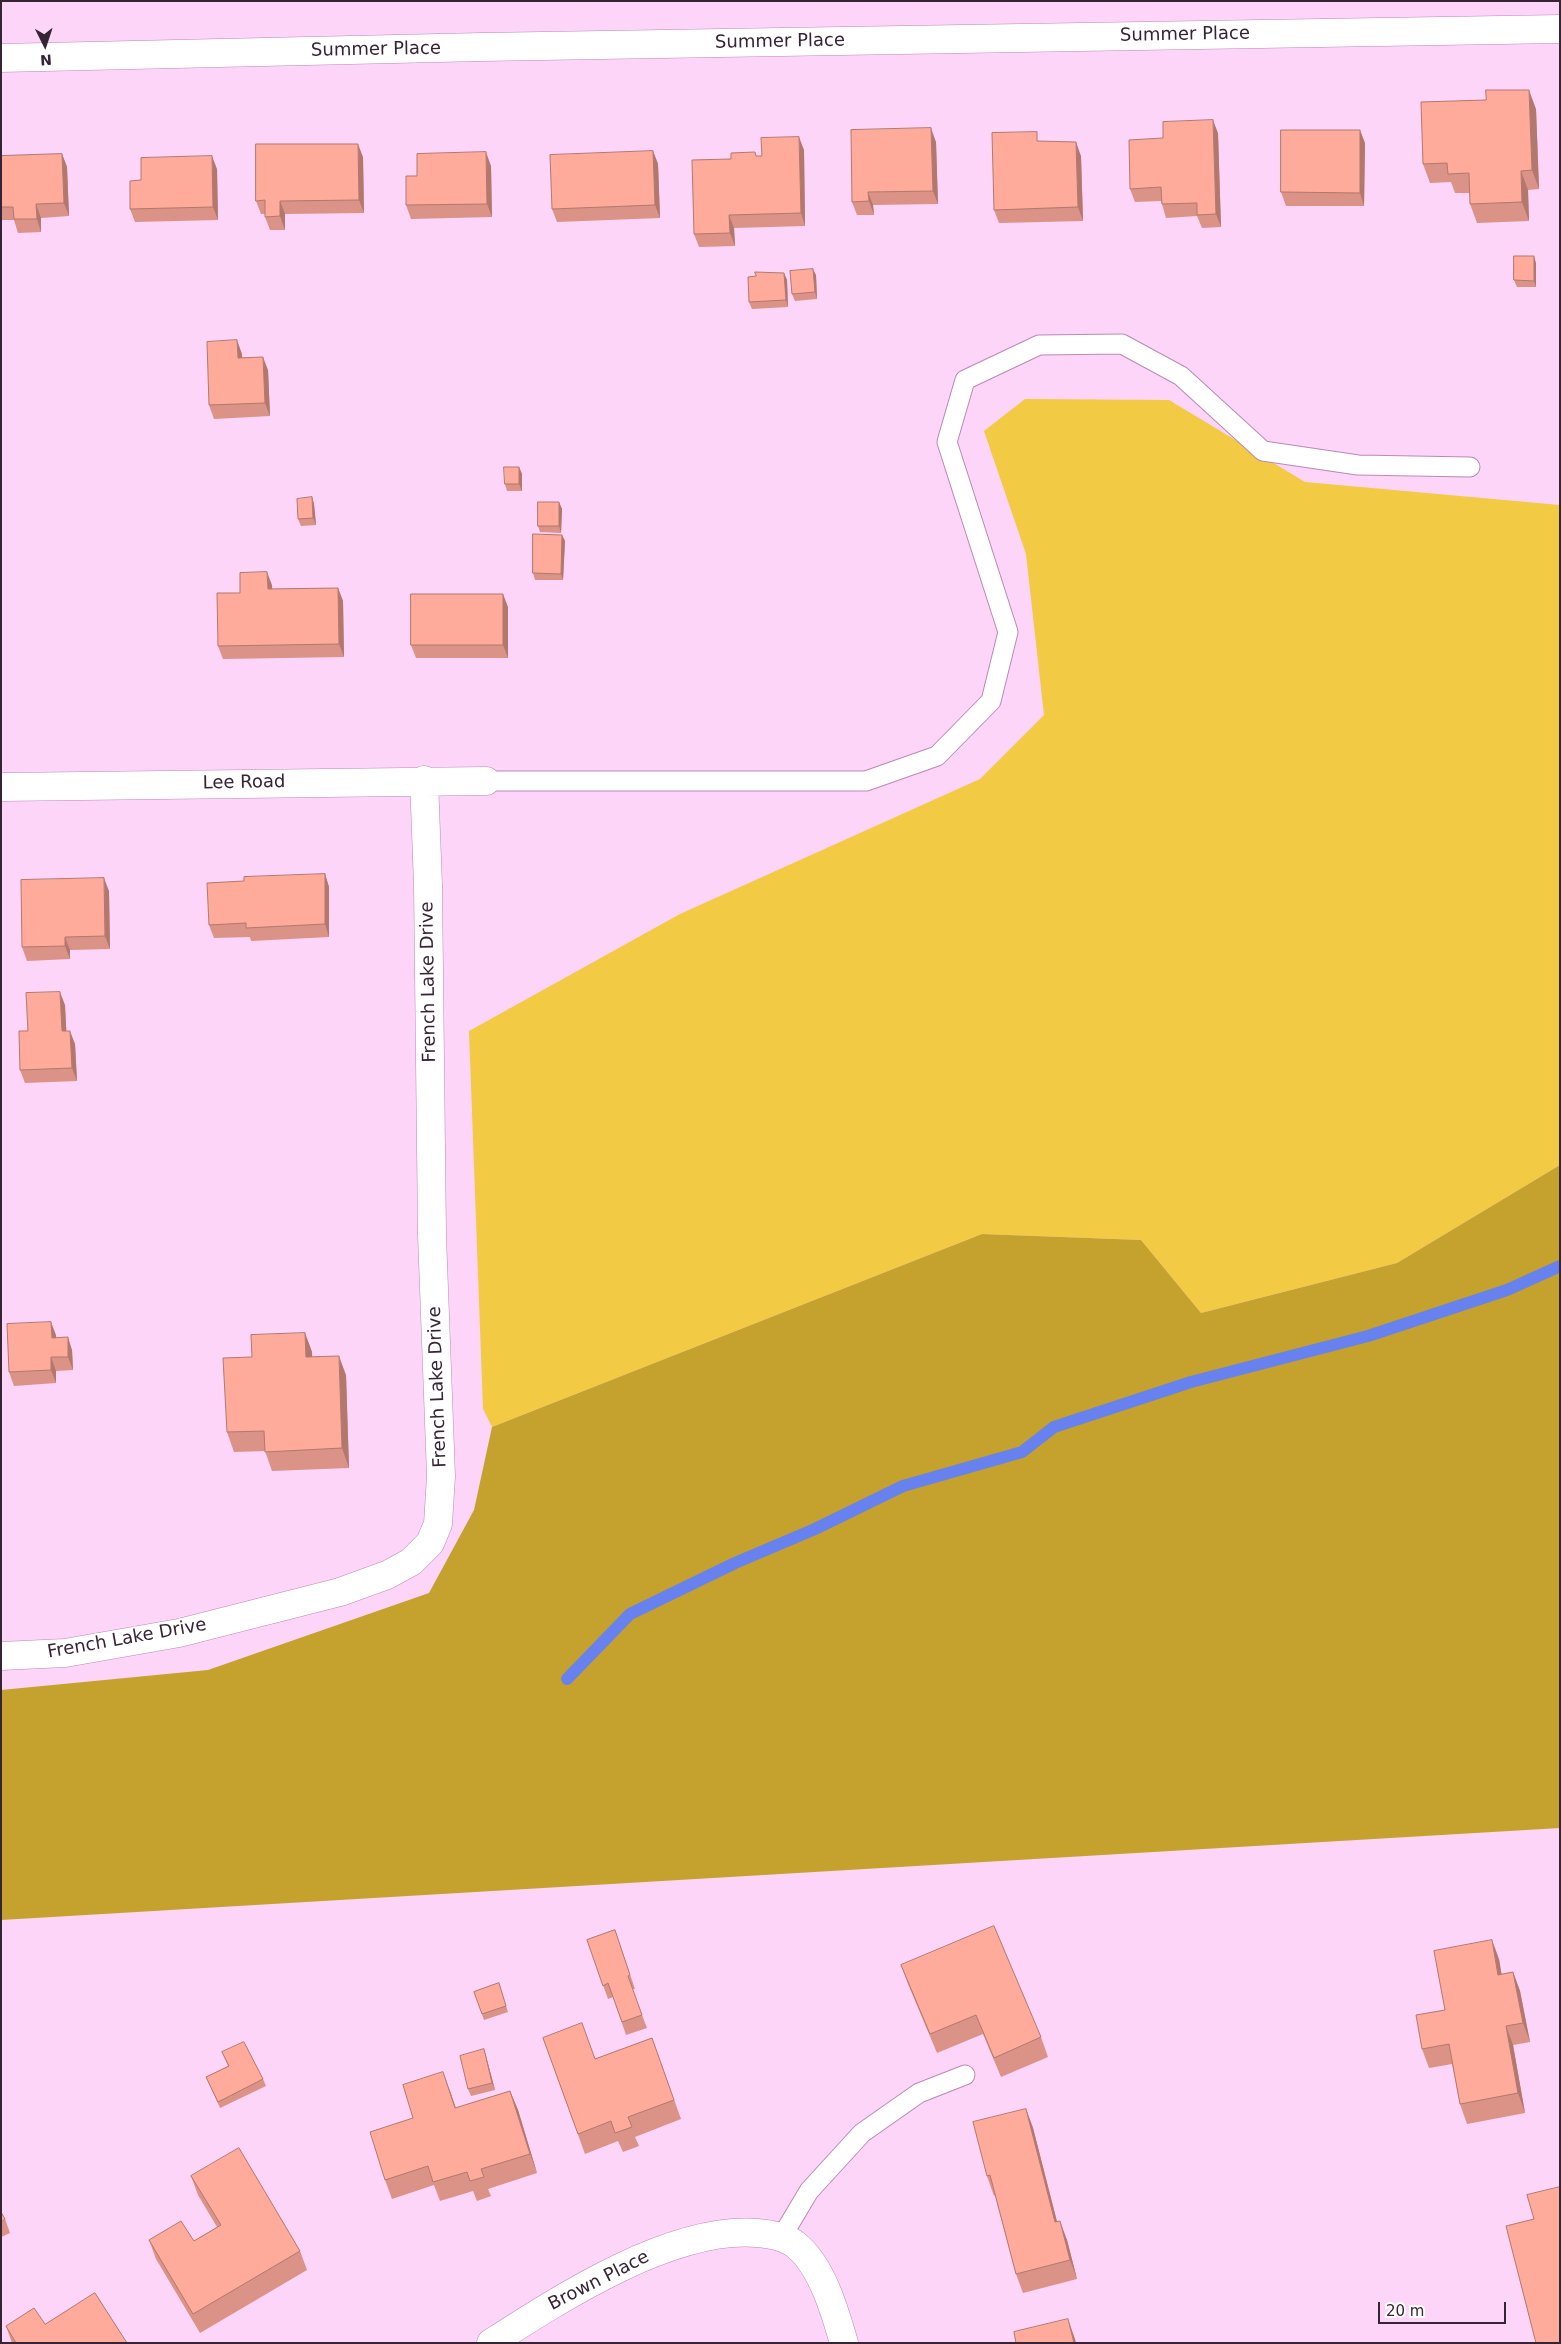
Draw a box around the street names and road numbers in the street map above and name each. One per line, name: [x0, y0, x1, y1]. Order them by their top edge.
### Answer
street label: Summer Place: [1120, 23, 1250, 47]
street label: Summer Place: [715, 30, 845, 54]
street label: Summer Place: [311, 38, 441, 62]
street label: Lee Road: [202, 771, 286, 795]
street label: French Lake Drive: [417, 901, 441, 1063]
street label: French Lake Drive: [424, 1306, 452, 1468]
street label: French Lake Drive: [46, 1614, 208, 1664]
street label: Brown Place: [545, 2246, 653, 2316]

